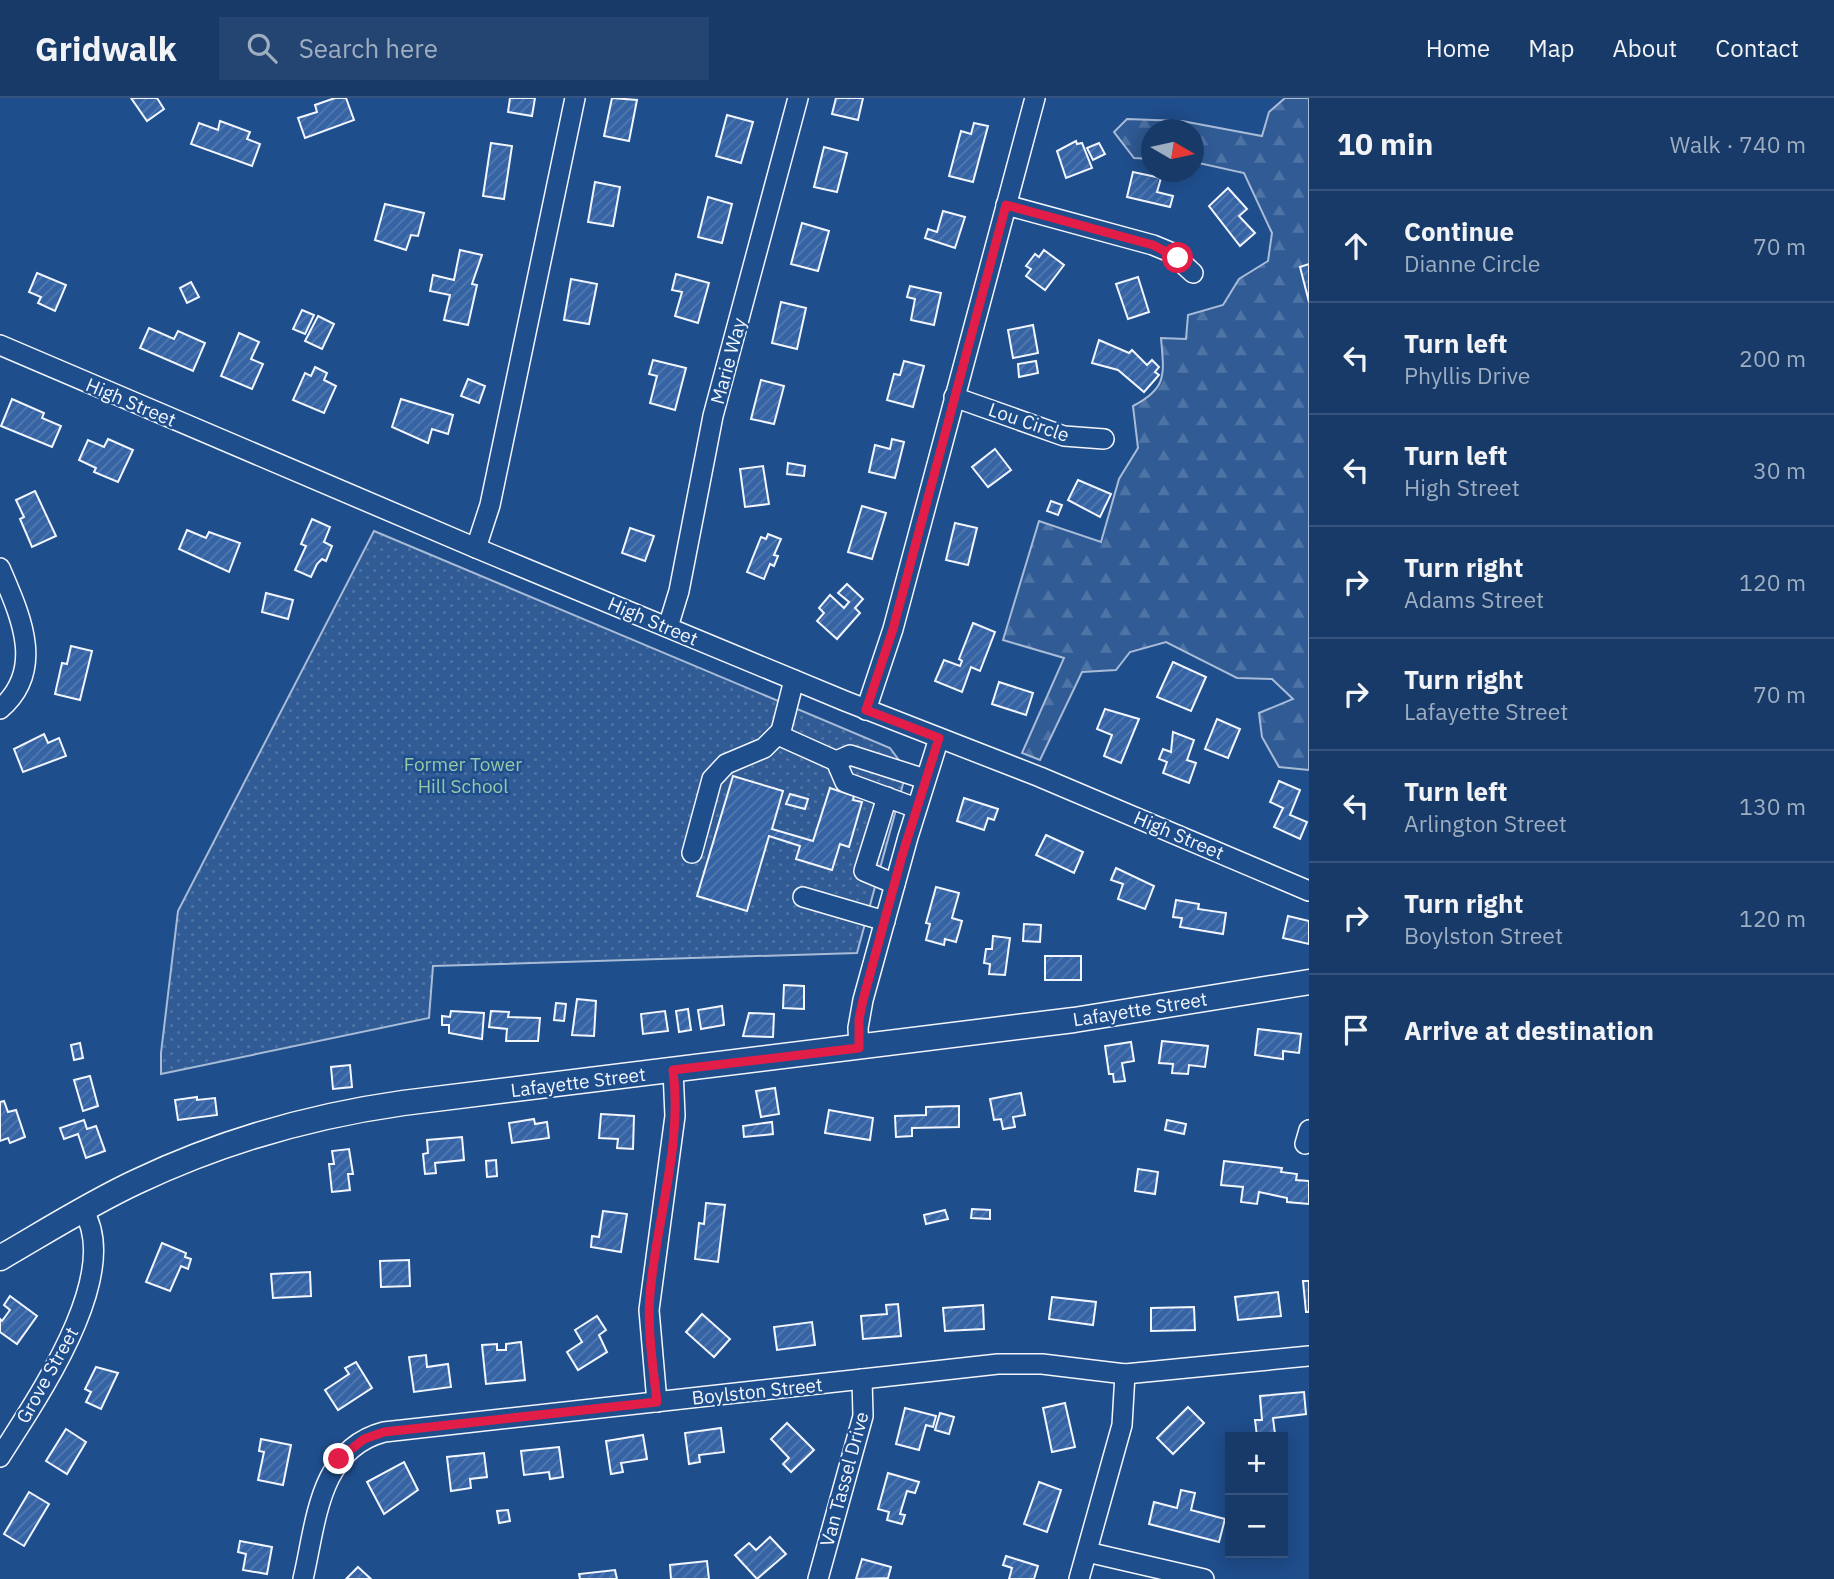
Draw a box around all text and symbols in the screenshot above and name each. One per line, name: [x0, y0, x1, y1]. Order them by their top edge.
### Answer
search box: [219, 17, 709, 80]
text: Gridwalk: [35, 27, 177, 70]
icon: search: [243, 29, 281, 67]
text: Search here: [299, 31, 438, 65]
text: Home: [1426, 32, 1490, 64]
text: Map: [1528, 32, 1574, 64]
text: About: [1612, 32, 1677, 64]
text: Contact: [1715, 32, 1799, 64]
north arrow: [1141, 119, 1204, 182]
text: 10 min: [1337, 124, 1433, 163]
text: Walk · 740 m: [1670, 129, 1806, 159]
text: Continue: [1404, 214, 1514, 248]
icon: ahead: [1337, 227, 1375, 265]
text: 70 m: [1753, 231, 1806, 261]
route start: [1162, 242, 1193, 273]
text: Dianne Circle: [1404, 248, 1540, 278]
street label: Marie Way: [705, 315, 751, 407]
text: Turn left: [1404, 326, 1507, 360]
icon: left: [1337, 339, 1375, 377]
text: 200 m: [1739, 343, 1806, 373]
text: Phyllis Drive: [1404, 360, 1530, 390]
street label: High Street: [82, 372, 180, 432]
street label: Lou Circle: [985, 397, 1073, 447]
text: Turn left: [1404, 438, 1507, 472]
icon: left: [1337, 451, 1375, 489]
text: 30 m: [1753, 455, 1806, 485]
text: High Street: [1404, 472, 1520, 502]
text: Turn right: [1404, 550, 1523, 584]
icon: right: [1337, 563, 1375, 601]
text: 120 m: [1739, 567, 1806, 597]
text: Adams Street: [1404, 584, 1544, 614]
street label: High Street: [604, 591, 702, 651]
text: Turn right: [1404, 662, 1523, 696]
icon: right: [1337, 675, 1375, 713]
text: 70 m: [1753, 679, 1806, 709]
text: Lafayette Street: [1404, 696, 1568, 726]
park label: Former Tower Hill School: [404, 752, 522, 798]
text: Turn left: [1404, 774, 1507, 808]
icon: left: [1337, 787, 1375, 825]
text: 130 m: [1739, 791, 1806, 821]
street label: High Street: [1130, 805, 1228, 865]
text: Arlington Street: [1404, 808, 1567, 838]
text: Turn right: [1404, 886, 1523, 920]
icon: right: [1337, 899, 1375, 937]
text: 120 m: [1739, 903, 1806, 933]
text: Boylston Street: [1404, 920, 1563, 950]
street label: Lafayette Street: [1071, 987, 1209, 1031]
icon: arrive: [1337, 1011, 1375, 1049]
text: Arrive at destination: [1404, 1013, 1654, 1047]
street label: Lafayette Street: [509, 1062, 647, 1102]
street label: Grove Street: [11, 1322, 83, 1428]
street label: Boylston Street: [690, 1372, 824, 1410]
street label: Van Tassel Drive: [814, 1409, 874, 1549]
map controls: [1225, 1432, 1288, 1558]
button: +: [1225, 1432, 1288, 1495]
route end: [323, 1443, 354, 1474]
button: −: [1225, 1495, 1288, 1558]

